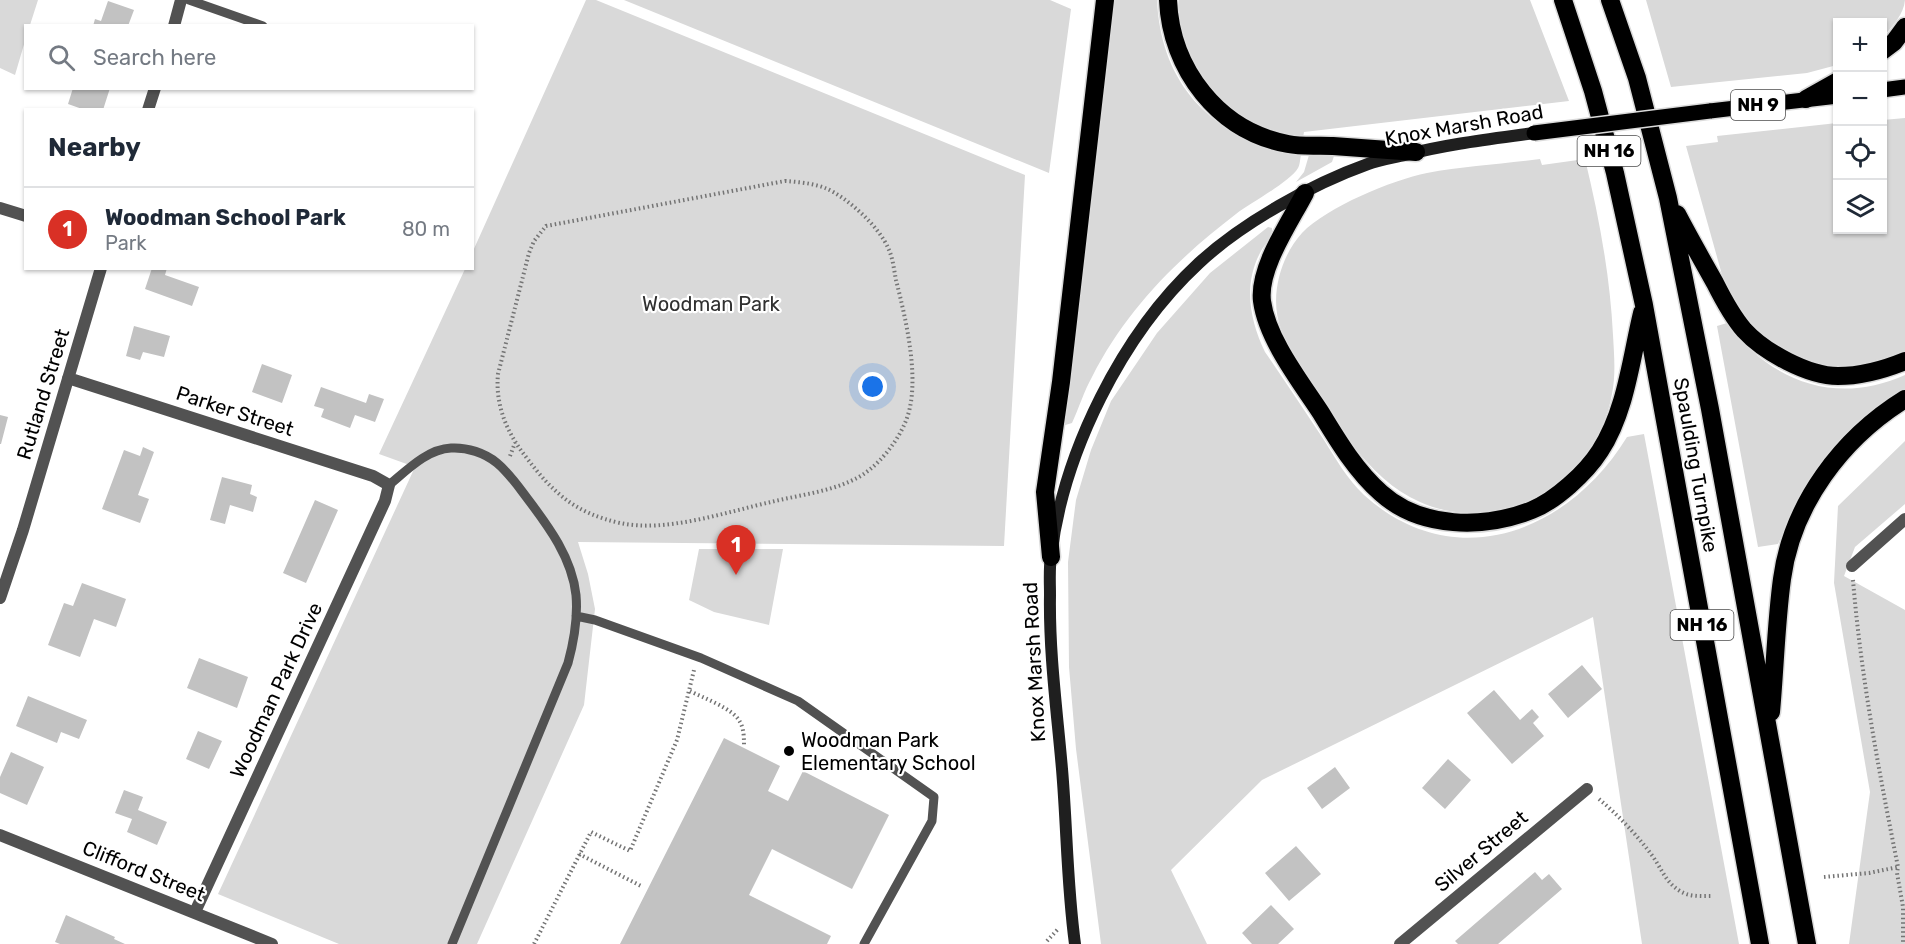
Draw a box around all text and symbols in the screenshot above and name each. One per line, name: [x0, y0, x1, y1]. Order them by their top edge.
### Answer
map controls: [1833, 18, 1887, 234]
button: +: [1833, 18, 1887, 72]
search box: [24, 24, 474, 90]
icon: search: [45, 41, 78, 74]
text: Search here: [93, 44, 216, 71]
button: −: [1833, 72, 1887, 126]
road number: NH 9: [1731, 90, 1785, 120]
street label: Knox Marsh Road: [1383, 99, 1545, 151]
button: locate: [1833, 126, 1887, 180]
text: Nearby: [48, 132, 141, 163]
road number: NH 16: [1578, 136, 1640, 166]
button: layers: [1833, 180, 1887, 234]
text: Woodman School Park: [105, 204, 346, 231]
text: 1: [63, 217, 72, 241]
text: 80 m: [402, 217, 450, 241]
text: Park: [105, 231, 147, 255]
park label: Woodman Park: [642, 292, 781, 316]
street label: Rutland Street: [12, 325, 74, 462]
your location: [858, 372, 887, 401]
street label: Spaulding Turnpike: [1669, 376, 1723, 554]
street label: Parker Street: [173, 381, 297, 441]
pin: 1: [716, 526, 756, 575]
street label: Knox Marsh Road: [1018, 581, 1050, 743]
street label: Woodman Park Drive: [225, 598, 327, 782]
road number: NH 16: [1670, 610, 1734, 640]
place label: Woodman Park Elementary School: [801, 728, 976, 775]
marker: Woodman Park Elementary School: [782, 744, 796, 758]
street label: Silver Street: [1430, 805, 1532, 897]
street label: Clifford Street: [79, 835, 209, 907]

